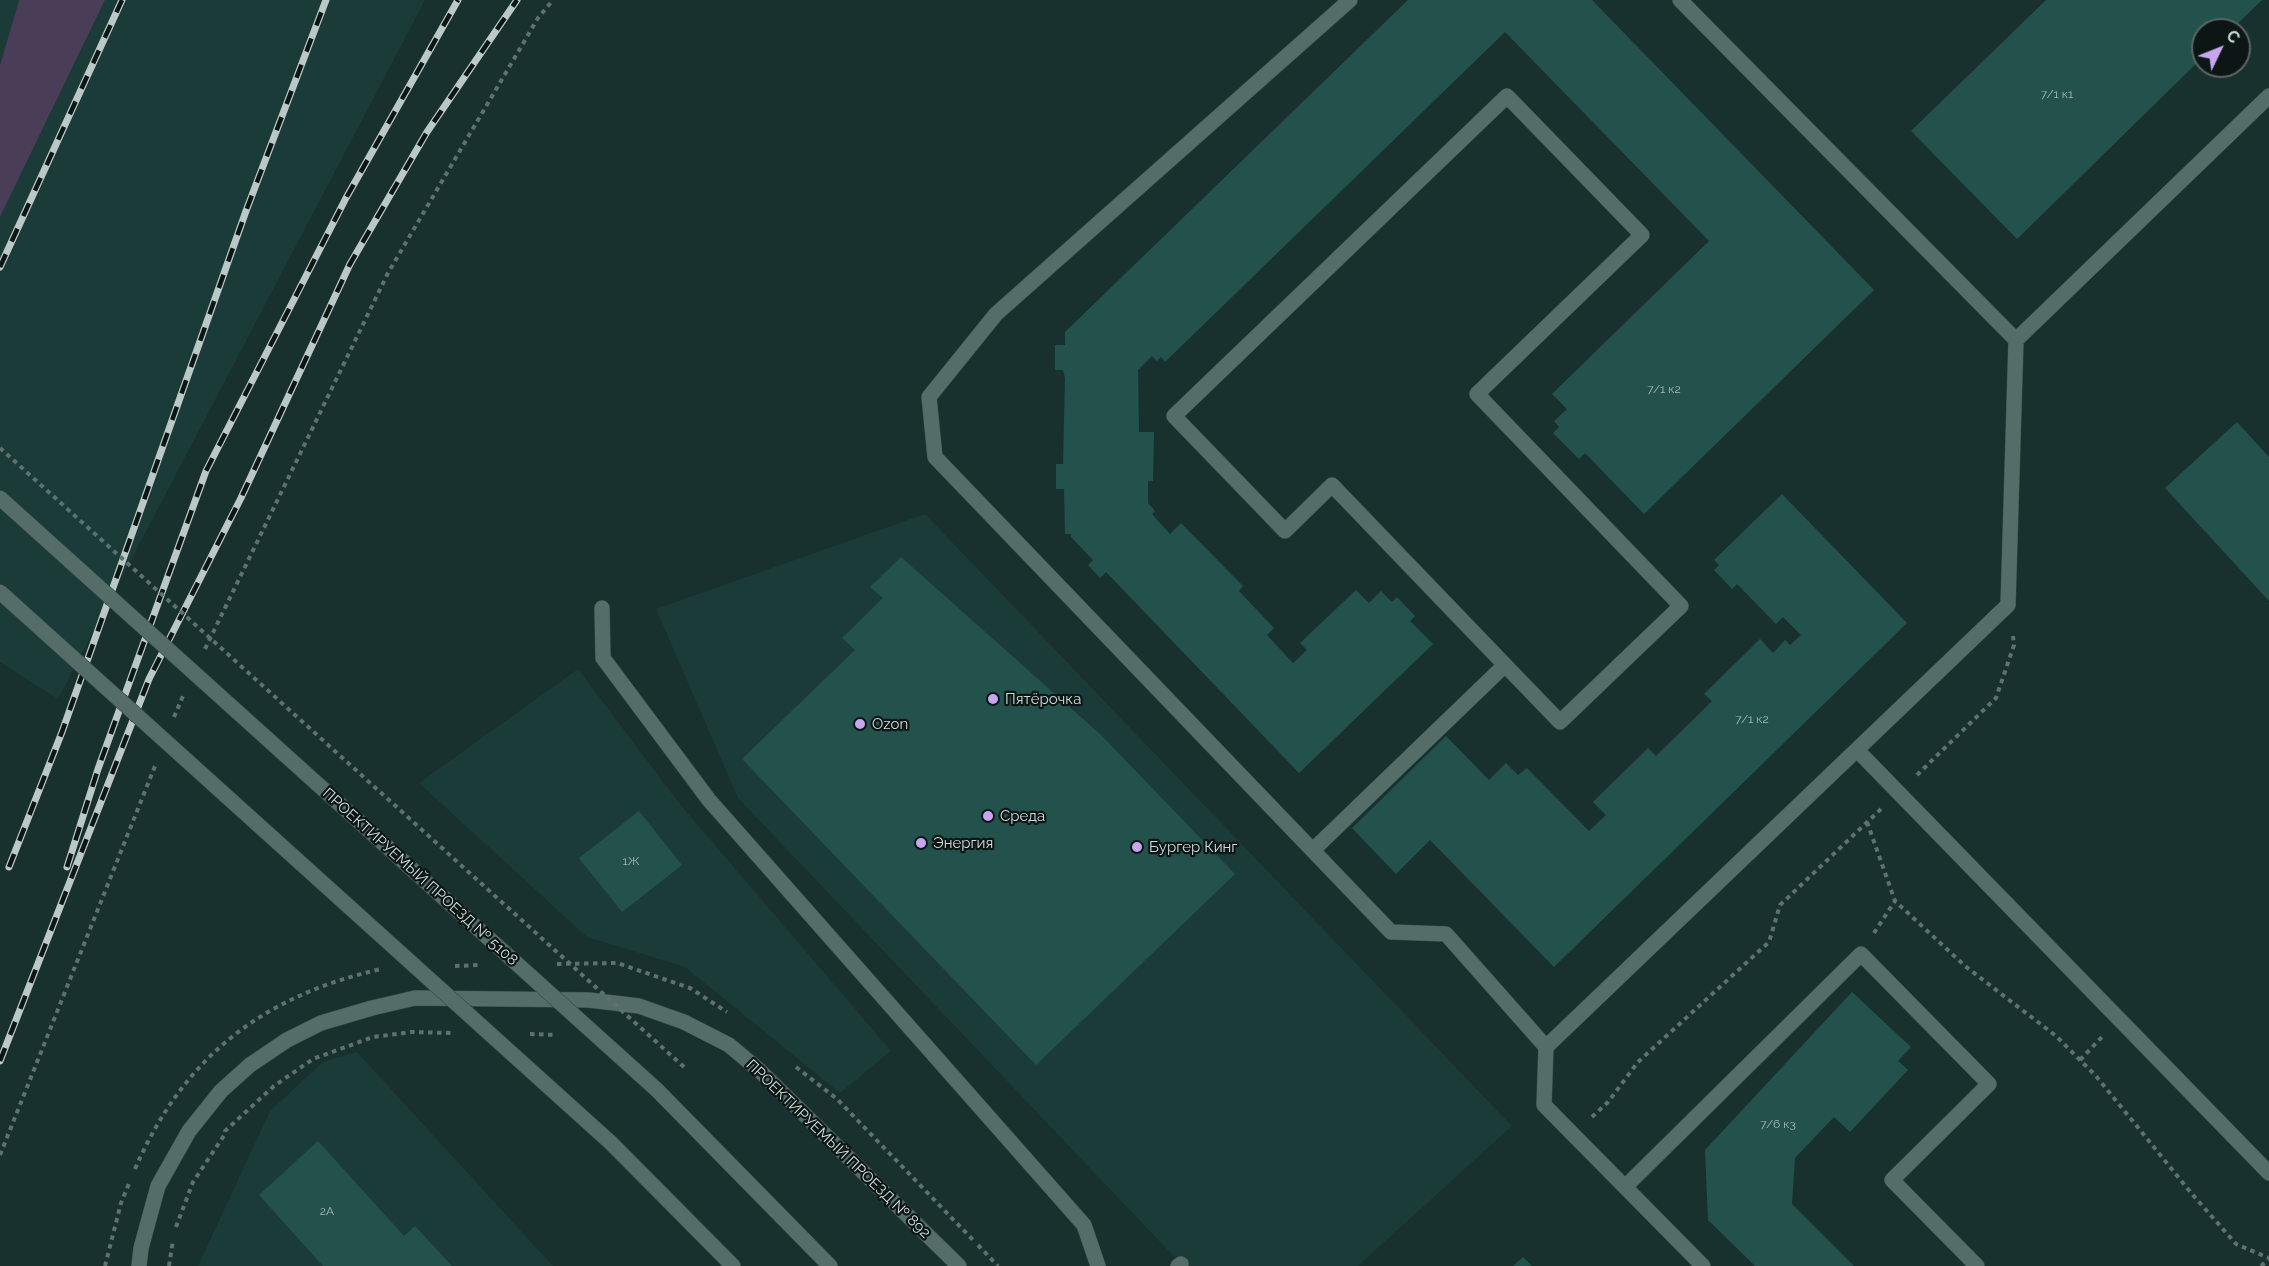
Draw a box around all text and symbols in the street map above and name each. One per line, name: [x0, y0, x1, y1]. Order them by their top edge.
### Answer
north arrow: [2191, 18, 2251, 78]
text: С: [2222, 26, 2244, 47]
house number: 7/1 к1: [2041, 87, 2073, 101]
house number: 7/1 к2: [1647, 382, 1681, 396]
place label: Пятёрочка: [1005, 690, 1081, 708]
marker: Пятёрочка: [986, 692, 1000, 706]
house number: 7/1 к2: [1735, 712, 1769, 726]
place label: Ozon: [872, 715, 908, 733]
marker: Ozon: [853, 717, 867, 731]
street label: ПРОЕКТИРУЕМЫЙ ПРОЕЗД № 5108: [319, 785, 521, 969]
place label: Среда: [1000, 807, 1045, 825]
marker: Среда: [981, 809, 995, 823]
place label: Энергия: [933, 834, 993, 852]
marker: Энергия: [914, 836, 928, 850]
place label: Бургер Кинг: [1149, 838, 1237, 856]
marker: Бургер Кинг: [1130, 840, 1144, 854]
house number: 1Ж: [623, 854, 639, 868]
street label: ПРОЕКТИРУЕМЫЙ ПРОЕЗД № 892: [742, 1056, 934, 1242]
house number: 7/6 к3: [1760, 1117, 1796, 1131]
house number: 2А: [320, 1204, 334, 1218]

